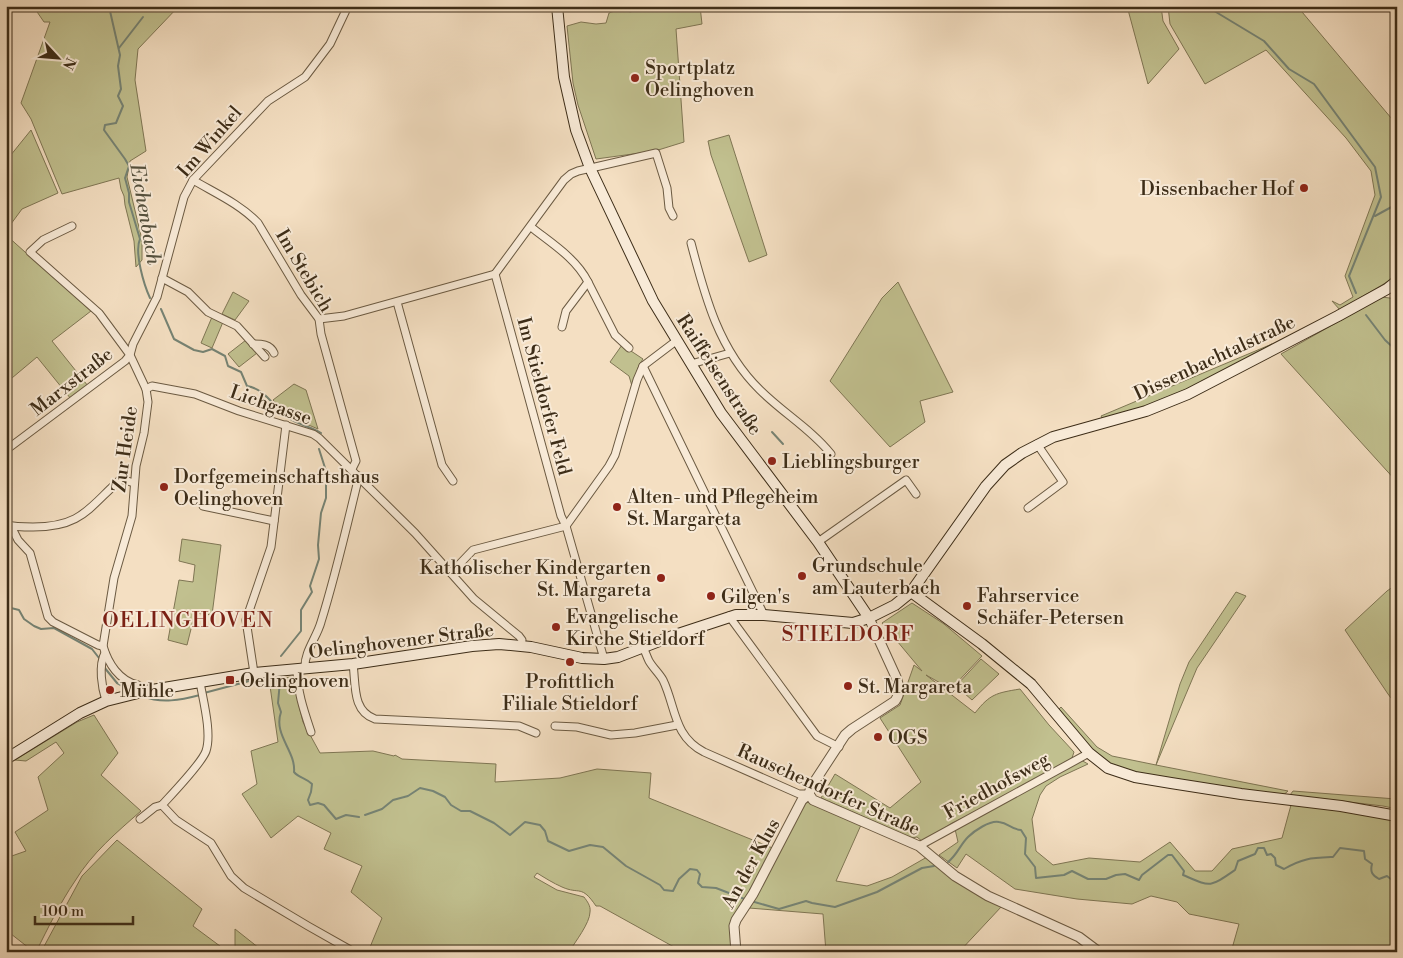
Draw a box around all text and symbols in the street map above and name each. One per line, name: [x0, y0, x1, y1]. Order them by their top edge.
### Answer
north arrow: [32, 32, 82, 82]
text: N: [58, 54, 79, 72]
place label: Sportplatz Oelinghoven: [645, 56, 754, 102]
marker: Sportplatz Oelinghoven: [629, 72, 641, 84]
street label: Im Winkel: [172, 101, 248, 182]
water label: Eichenbach: [123, 161, 166, 267]
place label: Dissenbacher Hof: [1140, 177, 1295, 201]
marker: Dissenbacher Hof: [1298, 182, 1310, 194]
street label: Im Stebich: [270, 225, 338, 316]
street label: Raiffeisenstraße: [671, 309, 767, 440]
street label: Dissenbachtalstraße: [1130, 310, 1299, 406]
street label: Im Stieldorfer Feld: [511, 315, 577, 478]
street label: Marxstraße: [26, 342, 118, 421]
street label: Lichgasse: [226, 380, 315, 430]
street label: Zur Heide: [107, 404, 143, 494]
place label: Lieblingsburger: [782, 450, 920, 474]
marker: Lieblingsburger: [766, 455, 778, 467]
place label: Dorfgemeinschaftshaus Oelinghoven: [174, 465, 379, 511]
marker: Dorfgemeinschaftshaus Oelinghoven: [158, 481, 170, 493]
place label: Alten- und Pflegeheim St. Margareta: [626, 485, 819, 531]
marker: Alten- und Pflegeheim St. Margareta: [611, 501, 623, 513]
place label: Grundschule am Lauterbach: [812, 554, 941, 600]
place label: Katholischer Kindergarten St. Margareta: [420, 556, 651, 602]
marker: Grundschule am Lauterbach: [796, 570, 808, 582]
marker: Katholischer Kindergarten St. Margareta: [655, 572, 667, 584]
place label: Fahrservice Schäfer-Petersen: [977, 584, 1124, 630]
place label: Gilgen's: [721, 585, 790, 609]
marker: Gilgen's: [705, 590, 717, 602]
marker: Fahrservice Schäfer-Petersen: [961, 600, 973, 612]
place label: Evangelische Kirche Stieldorf: [566, 605, 706, 651]
district label: OELINGHOVEN: [102, 608, 274, 634]
street label: Oelinghovener Straße: [307, 618, 495, 664]
marker: Evangelische Kirche Stieldorf: [550, 621, 562, 633]
district label: STIELDORF: [781, 622, 915, 648]
marker: Profittlich Filiale Stieldorf: [564, 656, 576, 668]
place label: Oelinghoven: [240, 669, 349, 693]
place label: Profittlich Filiale Stieldorf: [502, 670, 639, 716]
marker: Oelinghoven: [224, 674, 236, 686]
place label: St. Margareta: [858, 675, 972, 699]
place label: Mühle: [120, 679, 174, 703]
marker: St. Margareta: [842, 680, 854, 692]
marker: Mühle: [104, 684, 116, 696]
place label: OGS: [888, 726, 928, 750]
marker: OGS: [872, 731, 884, 743]
street label: Rauschendorfer Straße: [733, 739, 924, 841]
street label: Friedhofsweg: [939, 747, 1054, 825]
street label: An der Klus: [716, 814, 785, 914]
scale bar: [35, 893, 132, 925]
text: 100 m: [42, 902, 84, 921]

